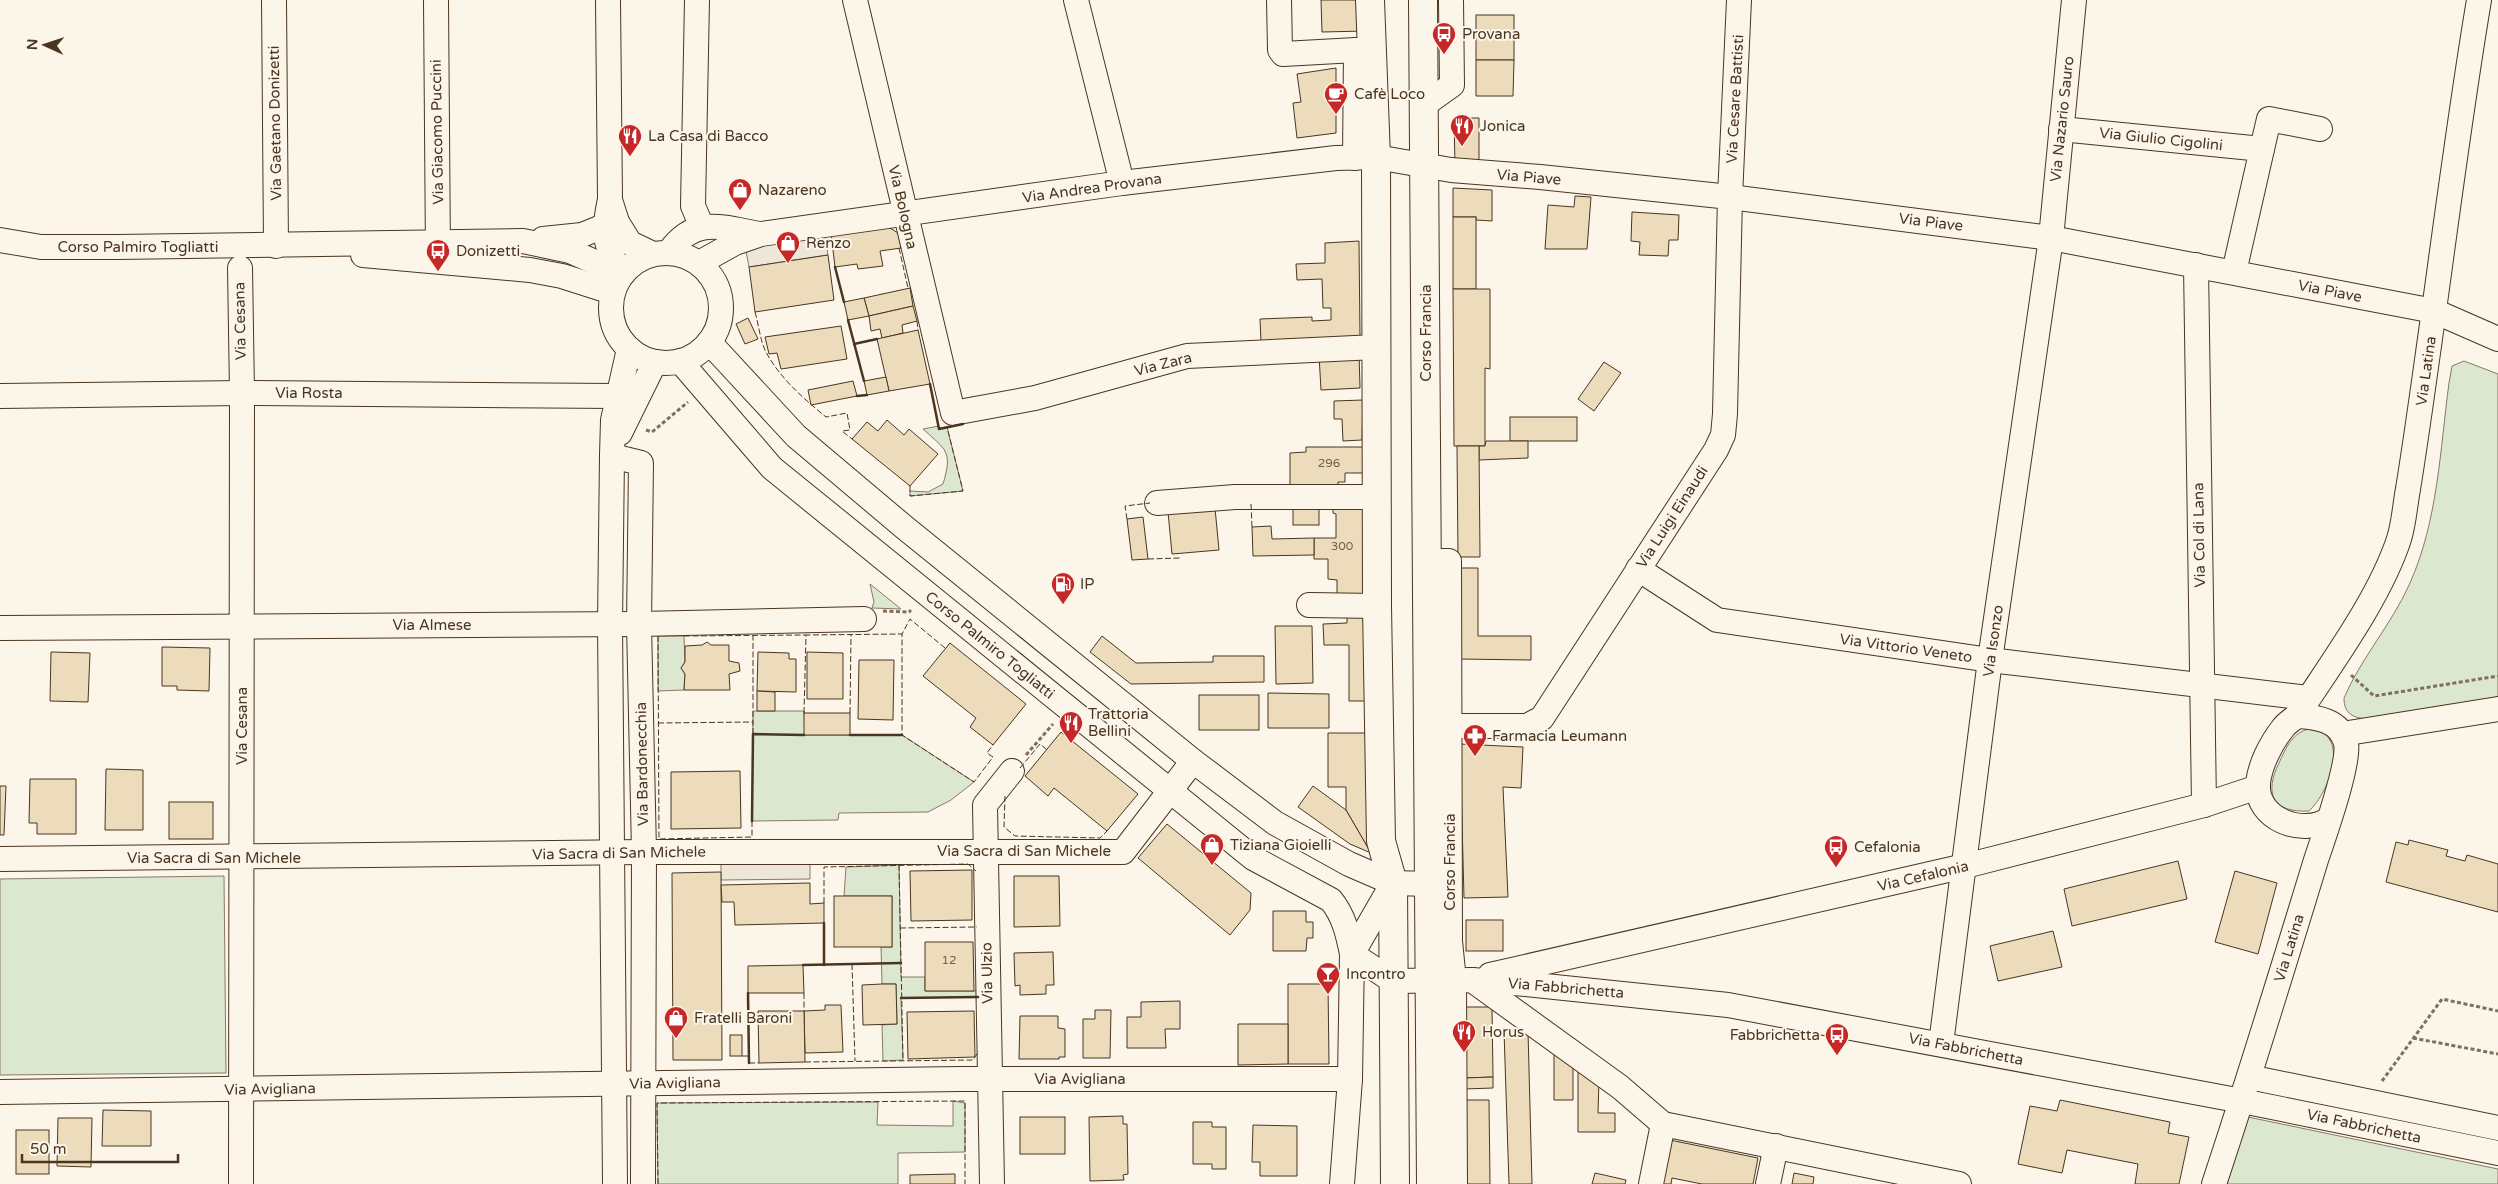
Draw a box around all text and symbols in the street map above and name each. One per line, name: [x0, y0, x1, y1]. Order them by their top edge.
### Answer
north arrow: [20, 20, 70, 70]
bus stop icon: Provana: [1431, 21, 1457, 55]
place label: Provana: [1462, 25, 1520, 43]
street label: Via Cesare Battisti: [1723, 34, 1747, 164]
text: N: [24, 38, 41, 50]
street label: Via Gaetano Donizetti: [265, 45, 285, 201]
street label: Via Nazario Sauro: [2046, 55, 2078, 183]
street label: Via Giacomo Puccini: [427, 59, 447, 205]
cafe icon: Cafè Loco: [1323, 81, 1349, 115]
place label: Cafè Loco: [1354, 85, 1425, 103]
restaurant icon: Jonica: [1449, 113, 1475, 147]
place label: Jonica: [1480, 117, 1525, 135]
restaurant icon: La Casa di Bacco: [617, 123, 643, 157]
street label: Via Giulio Cigolini: [2098, 124, 2224, 154]
place label: La Casa di Bacco: [648, 127, 768, 145]
street label: Via Bologna: [885, 163, 921, 251]
street label: Via Piave: [1496, 165, 1562, 189]
street label: Via Andrea Provana: [1021, 169, 1163, 207]
shop icon: Nazareno: [727, 177, 753, 211]
place label: Nazareno: [758, 181, 827, 199]
street label: Via Piave: [1898, 209, 1964, 235]
shop icon: Renzo: [775, 230, 801, 264]
place label: Renzo: [806, 234, 851, 252]
street label: Corso Palmiro Togliatti: [58, 238, 218, 256]
bus stop icon: Donizetti: [425, 238, 451, 272]
place label: Donizetti: [456, 242, 520, 260]
street label: Via Piave: [2297, 276, 2363, 306]
street label: Via Cesana: [230, 282, 250, 360]
street label: Corso Francia: [1417, 284, 1435, 382]
street label: Via Latina: [2412, 335, 2440, 407]
street label: Via Zara: [1132, 348, 1194, 380]
street label: Via Rosta: [275, 384, 343, 402]
house number: 296: [1318, 456, 1340, 470]
street label: Via Luigi Einaudi: [1632, 463, 1712, 571]
street label: Via Col di Lana: [2189, 482, 2209, 588]
house number: 300: [1331, 539, 1354, 553]
fuel station icon: IP: [1050, 571, 1076, 605]
place label: IP: [1080, 575, 1094, 593]
street label: Corso Palmiro Togliatti: [922, 587, 1058, 703]
street label: Via Isonzo: [1979, 604, 2007, 678]
street label: Via Almese: [392, 616, 472, 634]
street label: Via Vittorio Veneto: [1839, 630, 1973, 666]
street label: Via Cesana: [233, 687, 251, 765]
street label: Via Bardonecchia: [632, 702, 652, 826]
place label: Trattoria Bellini: [1088, 705, 1149, 740]
restaurant icon: Trattoria Bellini: [1058, 710, 1084, 744]
pharmacy icon: Farmacia Leumann: [1462, 723, 1488, 757]
place label: Farmacia Leumann: [1492, 727, 1627, 745]
street label: Corso Francia: [1441, 813, 1459, 911]
shop icon: Tiziana Gioielli: [1199, 832, 1225, 866]
bus stop icon: Cefalonia: [1823, 834, 1849, 868]
place label: Tiziana Gioielli: [1230, 836, 1331, 854]
place label: Cefalonia: [1854, 838, 1921, 856]
street label: Via Sacra di San Michele: [532, 842, 706, 864]
street label: Via Sacra di San Michele: [937, 842, 1111, 860]
street label: Via Sacra di San Michele: [127, 849, 301, 867]
street label: Via Cefalonia: [1876, 857, 1970, 895]
street label: Via Latina: [2270, 912, 2308, 984]
street label: Via Ulzio: [977, 942, 997, 1004]
house number: 12: [941, 953, 957, 967]
bar icon: Incontro: [1315, 961, 1341, 995]
place label: Incontro: [1346, 965, 1406, 983]
street label: Via Fabbrichetta: [1507, 974, 1625, 1002]
shop icon: Fratelli Baroni: [663, 1005, 689, 1039]
place label: Fratelli Baroni: [694, 1009, 792, 1027]
restaurant icon: Horus: [1451, 1019, 1477, 1053]
bus stop icon: Fabbrichetta: [1824, 1022, 1850, 1056]
place label: Horus: [1482, 1023, 1524, 1041]
place label: Fabbrichetta: [1730, 1026, 1820, 1044]
street label: Via Fabbrichetta: [1907, 1029, 2025, 1069]
street label: Via Avigliana: [1034, 1070, 1126, 1088]
street label: Via Avigliana: [629, 1073, 721, 1093]
street label: Via Avigliana: [224, 1079, 316, 1099]
street label: Via Fabbrichetta: [2305, 1105, 2423, 1147]
scale bar: [22, 1132, 179, 1164]
text: 50 m: [30, 1140, 67, 1158]

